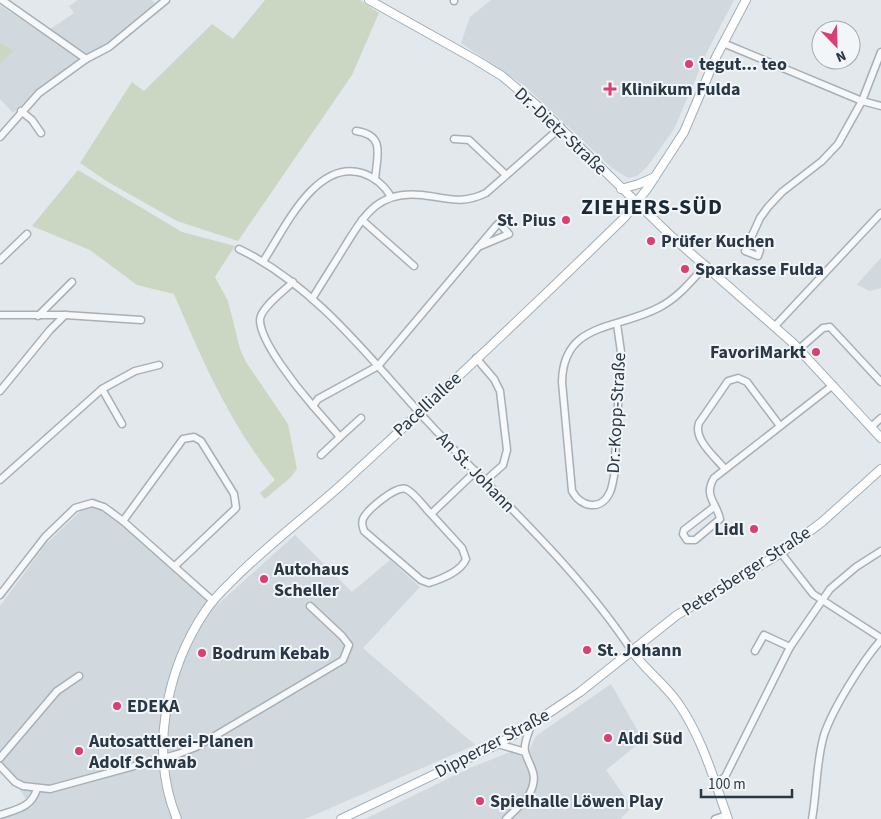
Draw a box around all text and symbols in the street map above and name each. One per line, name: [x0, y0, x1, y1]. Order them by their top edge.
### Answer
north arrow: [811, 20, 861, 70]
text: N: [832, 45, 849, 67]
place label: tegut... teo: [699, 52, 787, 77]
marker: tegut... teo: [683, 58, 695, 70]
place label: Klinikum Fulda: [621, 77, 740, 102]
street label: Dr.-Dietz-Straße: [509, 82, 613, 181]
marker: Klinikum Fulda: [603, 82, 617, 96]
district label: ZIEHERS-SÜD: [581, 191, 723, 223]
place label: St. Pius: [497, 208, 556, 233]
marker: St. Pius: [560, 214, 572, 226]
place label: Prüfer Kuchen: [661, 229, 775, 254]
marker: Prüfer Kuchen: [645, 235, 657, 247]
place label: Sparkasse Fulda: [695, 257, 824, 282]
marker: Sparkasse Fulda: [679, 263, 691, 275]
place label: FavoriMarkt: [710, 340, 806, 365]
marker: FavoriMarkt: [810, 346, 822, 358]
street label: Dr.-Kopp-Straße: [601, 352, 632, 474]
street label: Pacelliallee: [388, 366, 467, 442]
street label: An St. Johann: [431, 426, 521, 518]
place label: Lidl: [714, 517, 744, 542]
street label: Petersberger Straße: [677, 520, 816, 622]
marker: Lidl: [748, 523, 760, 535]
place label: Autohaus Scheller: [273, 557, 349, 603]
marker: Autohaus Scheller: [258, 573, 270, 585]
place label: St. Johann: [597, 638, 682, 663]
place label: Bodrum Kebab: [212, 641, 330, 666]
marker: St. Johann: [581, 644, 593, 656]
marker: Bodrum Kebab: [196, 647, 208, 659]
place label: EDEKA: [127, 694, 180, 719]
marker: EDEKA: [111, 700, 123, 712]
street label: Dipperzer Straße: [431, 703, 554, 784]
place label: Aldi Süd: [617, 726, 683, 751]
place label: Autosattlerei-Planen Adolf Schwab: [88, 729, 254, 775]
marker: Aldi Süd: [602, 732, 614, 744]
marker: Autosattlerei-Planen Adolf Schwab: [73, 745, 85, 757]
scale bar: [701, 766, 792, 798]
text: 100 m: [708, 774, 746, 795]
place label: Spielhalle Löwen Play: [490, 789, 664, 814]
marker: Spielhalle Löwen Play: [474, 795, 486, 807]

